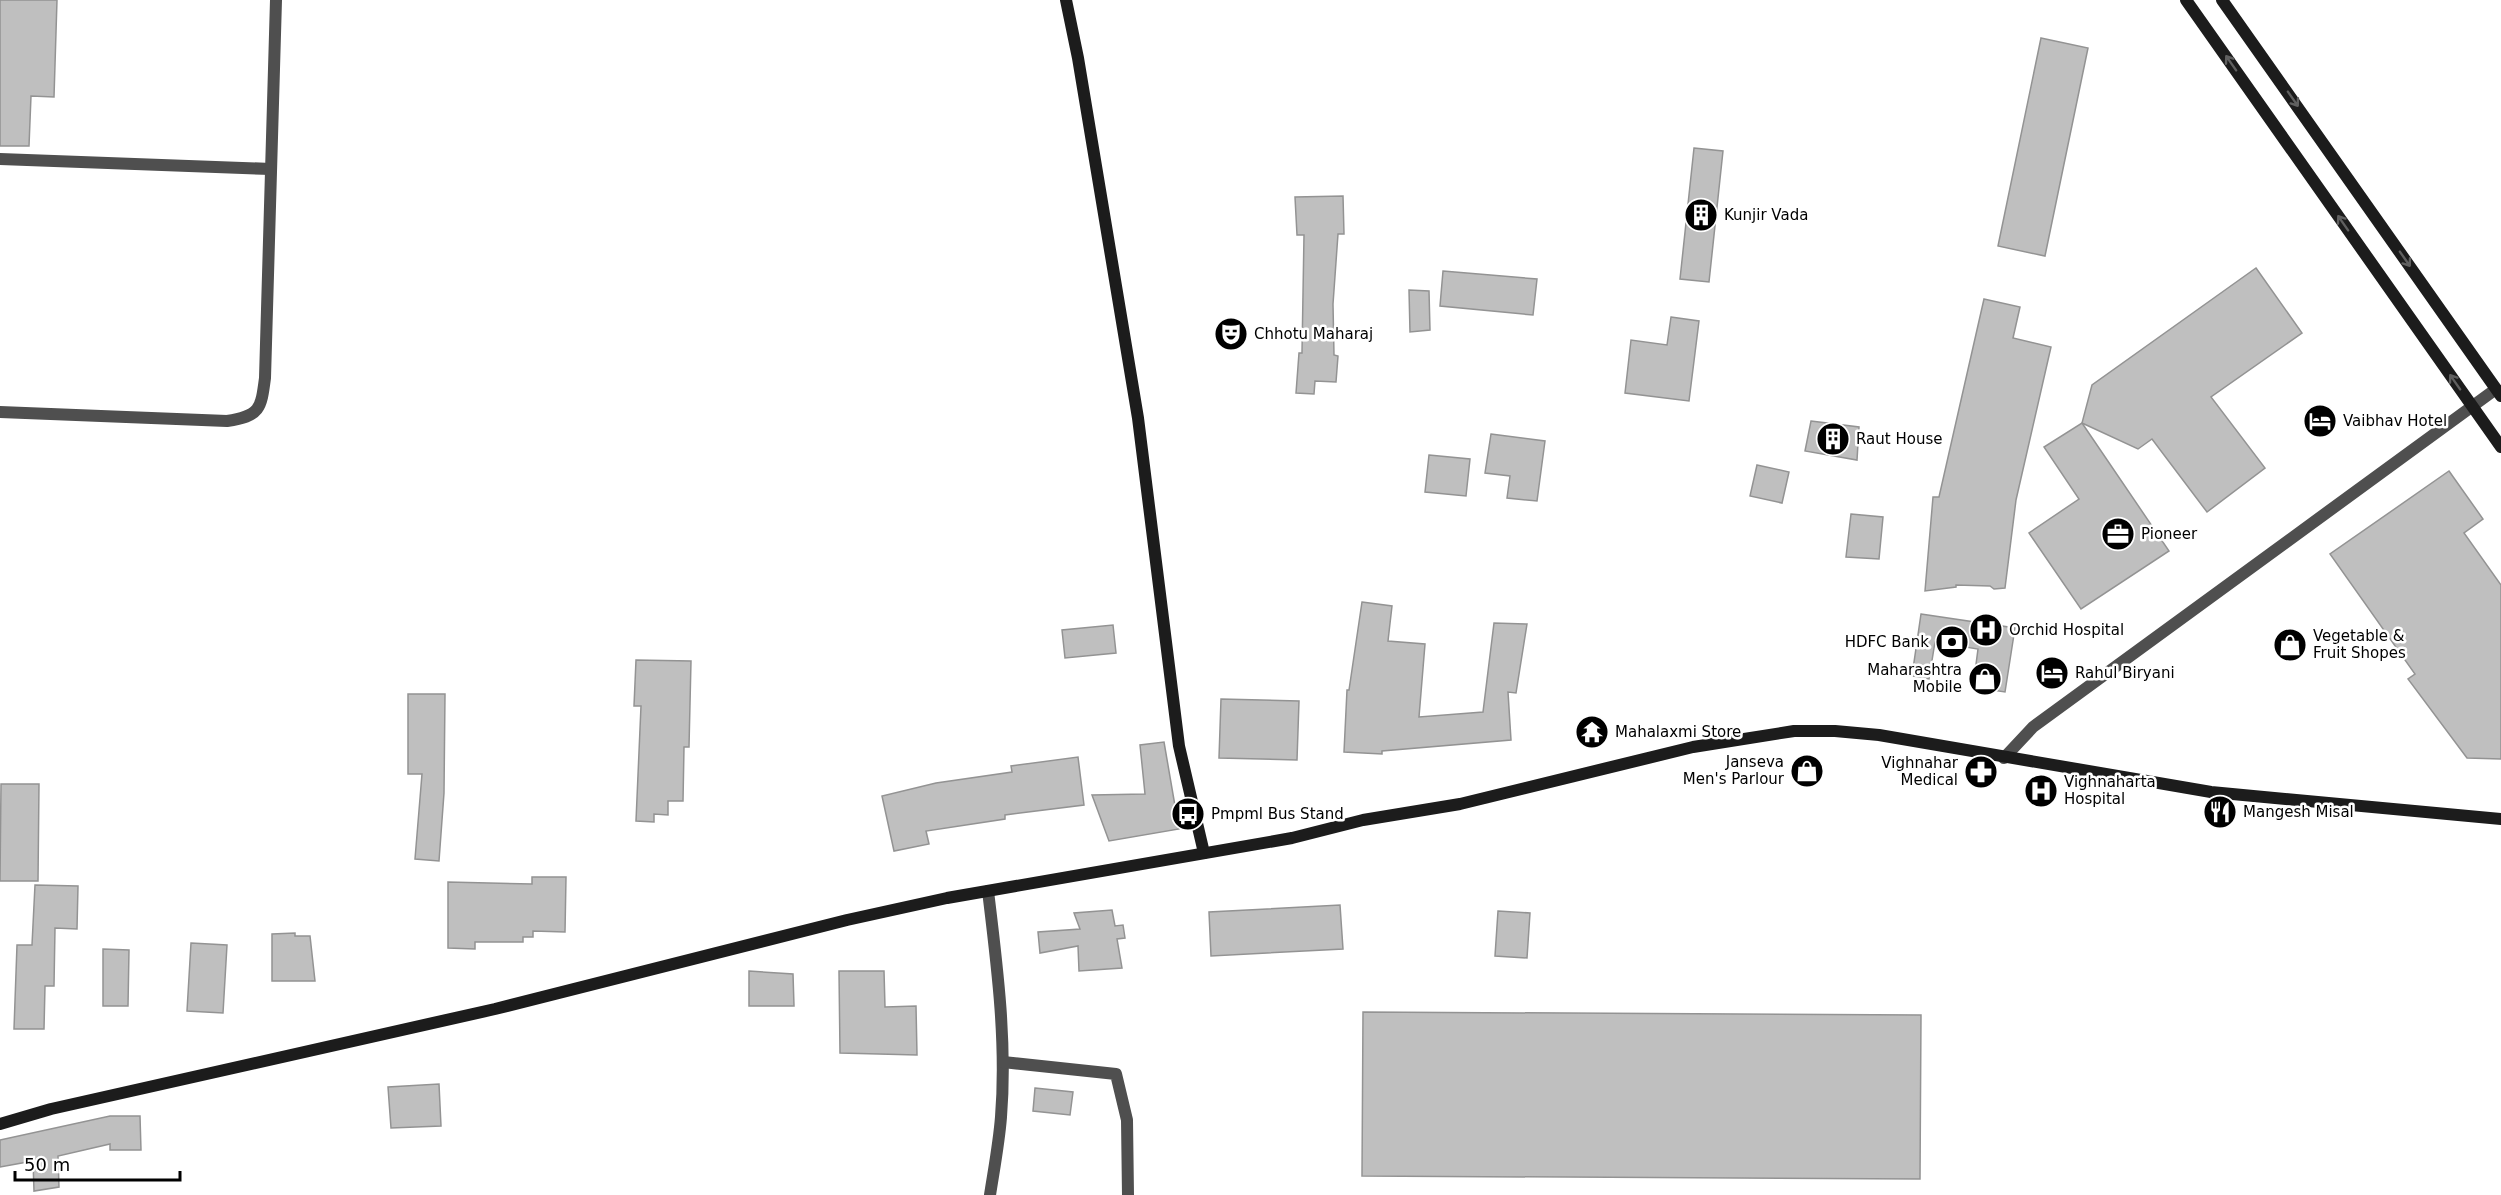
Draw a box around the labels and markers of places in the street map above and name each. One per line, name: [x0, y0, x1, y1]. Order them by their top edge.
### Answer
building icon: Kunjir Vada: [1683, 197, 1719, 233]
place label: Kunjir Vada: [1724, 206, 1808, 224]
theatre icon: Chhotu Maharaj: [1213, 316, 1249, 352]
place label: Chhotu Maharaj: [1254, 325, 1373, 343]
hotel icon: Vaibhav Hotel: [2302, 403, 2338, 439]
place label: Vaibhav Hotel: [2343, 412, 2447, 430]
building icon: Raut House: [1815, 421, 1851, 457]
place label: Raut House: [1856, 430, 1942, 448]
office icon: Pioneer: [2100, 516, 2136, 552]
place label: Pioneer: [2141, 525, 2198, 543]
hospital icon: Orchid Hospital: [1968, 612, 2004, 648]
place label: Orchid Hospital: [2009, 621, 2124, 639]
bank icon: HDFC Bank: [1934, 624, 1970, 660]
shop icon: Vegetable & Fruit Shopes: [2272, 627, 2308, 663]
place label: Vegetable & Fruit Shopes: [2313, 627, 2406, 662]
place label: HDFC Bank: [1845, 633, 1929, 651]
hotel icon: Rahul Biryani: [2034, 655, 2070, 691]
place label: Maharashtra Mobile: [1867, 661, 1962, 696]
shop icon: Maharashtra Mobile: [1967, 661, 2003, 697]
place label: Rahul Biryani: [2075, 664, 2175, 682]
temple icon: Mahalaxmi Store: [1574, 714, 1610, 750]
place label: Mahalaxmi Store: [1615, 723, 1741, 741]
place label: Janseva Men's Parlour: [1683, 753, 1785, 788]
shop icon: Janseva Men's Parlour: [1789, 753, 1825, 789]
place label: Vighnahar Medical: [1881, 754, 1959, 789]
pharmacy icon: Vighnahar Medical: [1963, 754, 1999, 790]
hospital icon: Vighnaharta Hospital: [2023, 773, 2059, 809]
place label: Vighnaharta Hospital: [2064, 773, 2156, 808]
restaurant icon: Mangesh Misal: [2202, 794, 2238, 830]
bus stop icon: Pmpml Bus Stand: [1170, 796, 1206, 832]
place label: Mangesh Misal: [2243, 803, 2354, 821]
place label: Pmpml Bus Stand: [1211, 805, 1344, 823]

